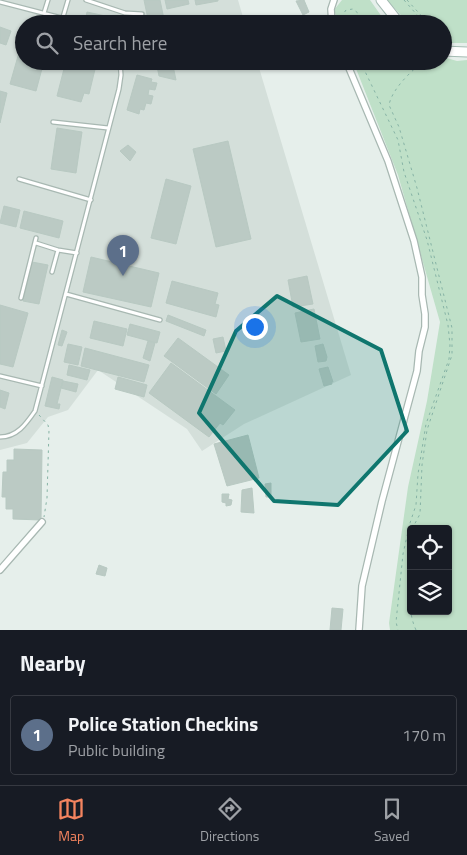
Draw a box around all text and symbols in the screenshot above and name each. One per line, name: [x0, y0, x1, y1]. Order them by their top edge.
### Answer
search box: [15, 15, 452, 70]
text: Search here: [73, 28, 167, 57]
icon: search: [33, 29, 61, 57]
pin: 1: [107, 235, 139, 276]
your location: [242, 314, 268, 340]
map controls: [407, 525, 452, 615]
button: locate: [407, 525, 452, 570]
button: layers: [407, 570, 452, 615]
text: Nearby: [20, 647, 85, 679]
text: Police Station Checkins: [68, 709, 258, 738]
text: 1: [33, 723, 41, 747]
text: 170 m: [402, 723, 446, 747]
text: Public building: [68, 738, 165, 762]
tab: Map: [57, 795, 85, 846]
tab: Directions: [200, 795, 259, 846]
tab: Saved: [374, 795, 410, 846]

